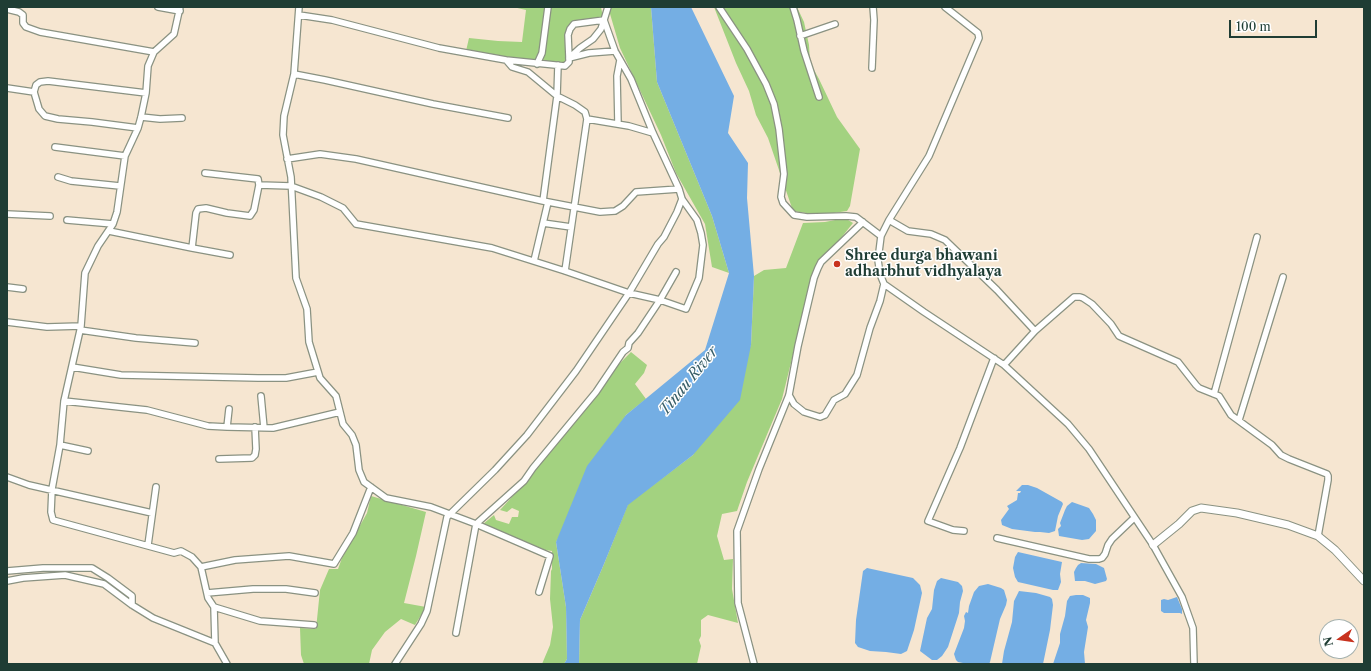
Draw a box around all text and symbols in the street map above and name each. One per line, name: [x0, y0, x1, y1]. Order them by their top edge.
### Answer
scale bar: [1231, 12, 1319, 38]
text: 100 m: [1236, 19, 1271, 34]
place label: Shree durga bhawani adharbhut vidhyalaya: [845, 248, 1002, 280]
marker: Shree durga bhawani adharbhut vidhyalaya: [832, 259, 842, 269]
water label: Tinau River: [656, 343, 722, 419]
north arrow: [1319, 619, 1359, 659]
text: N: [1320, 635, 1336, 648]

